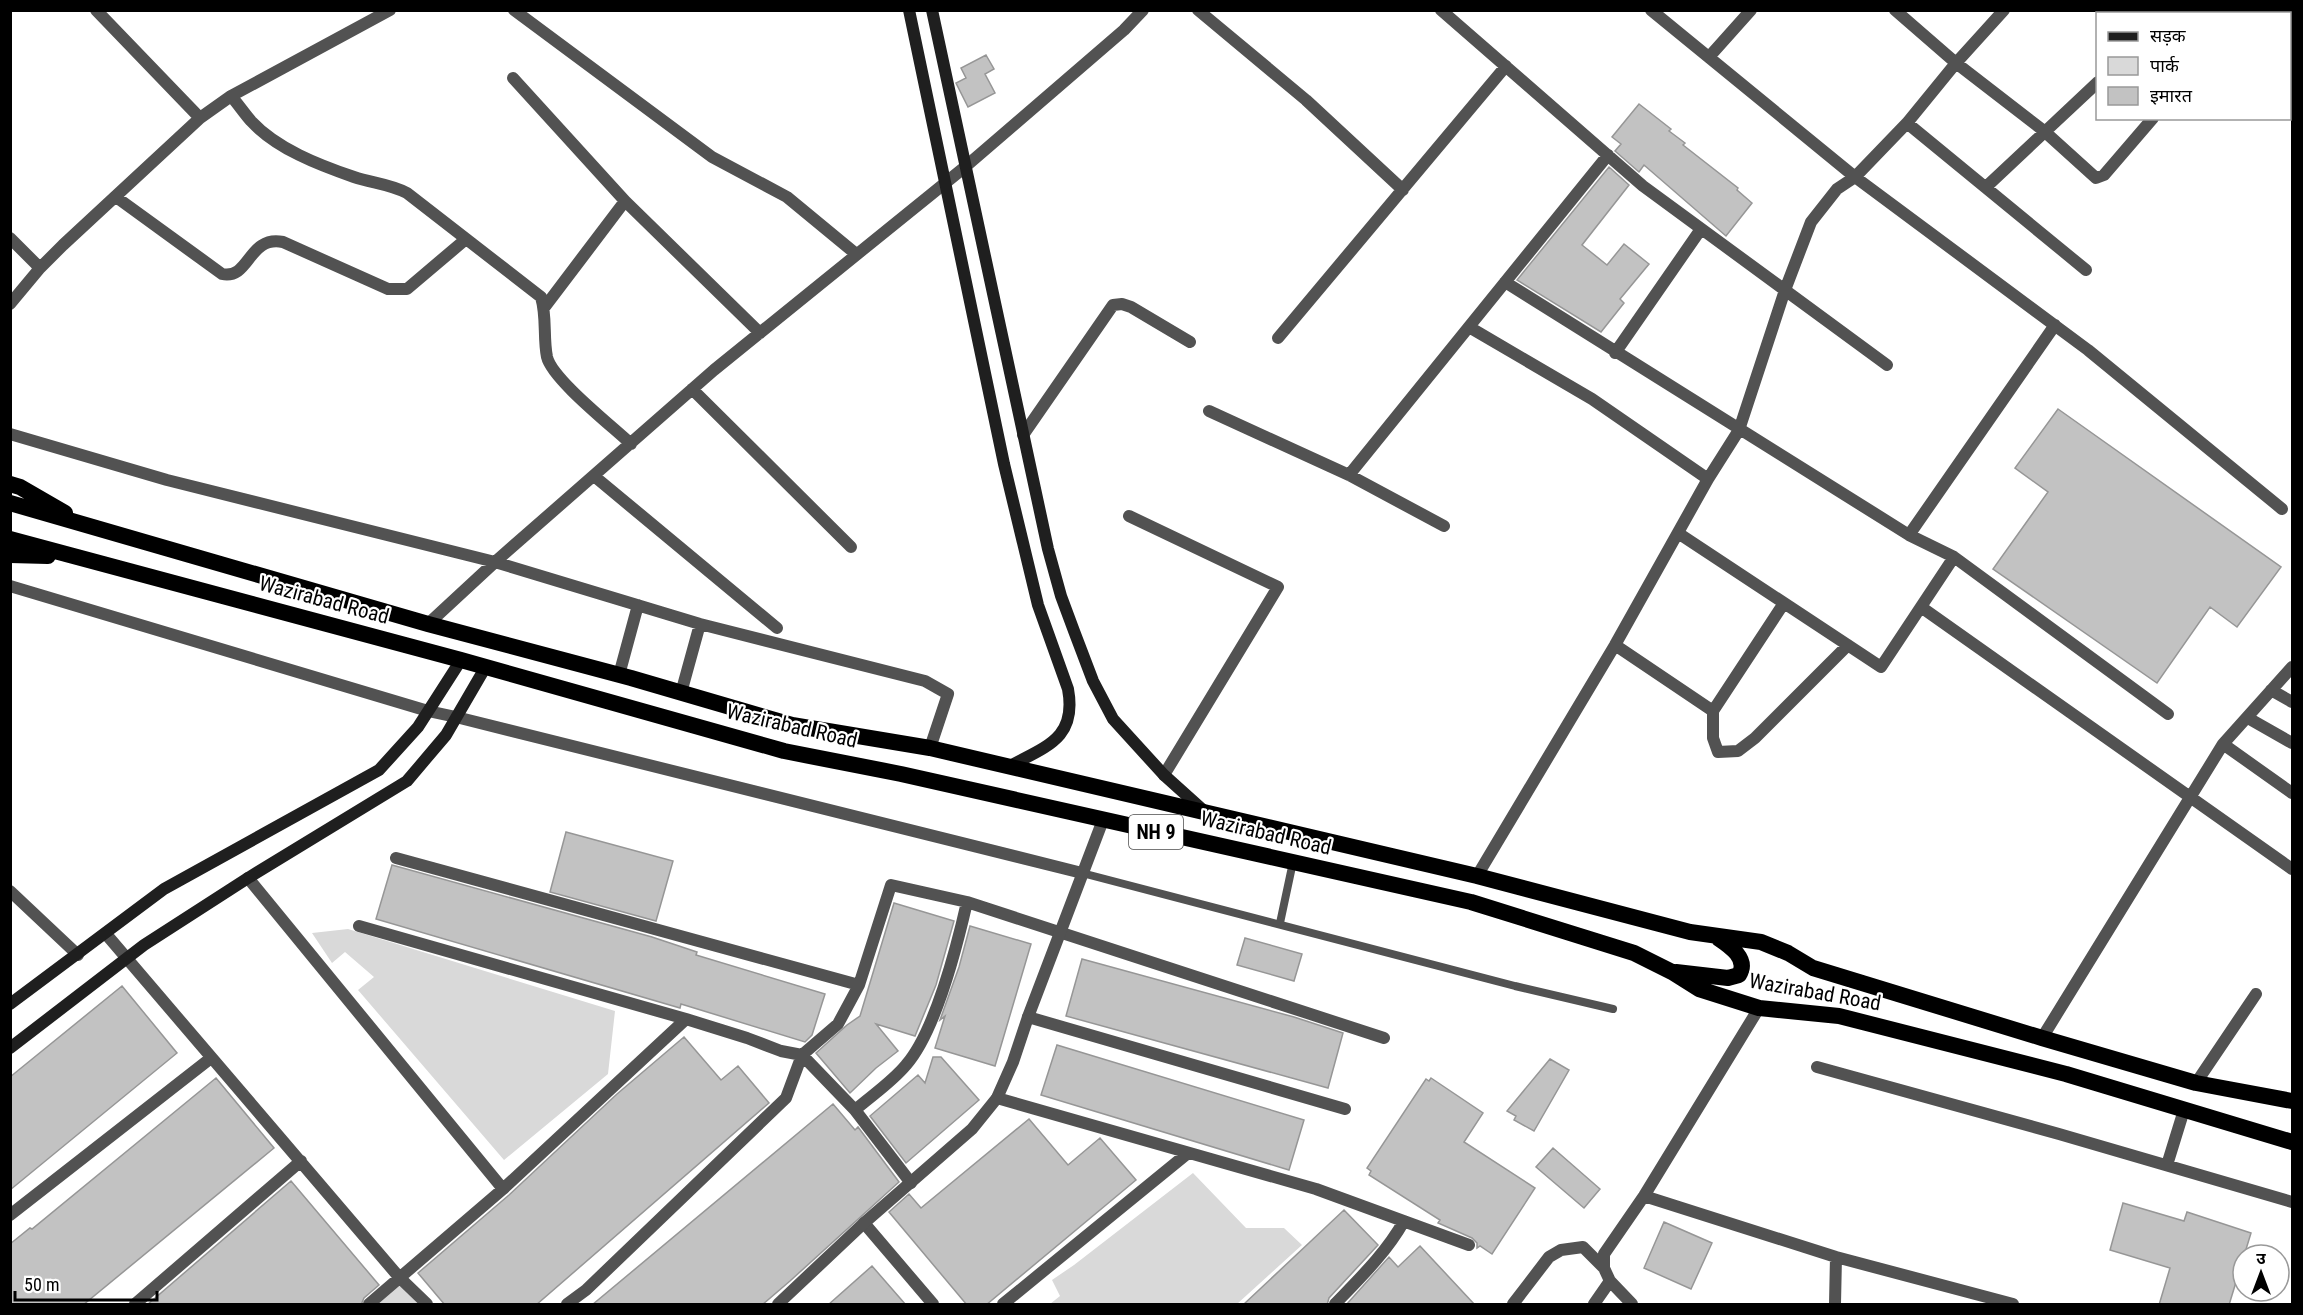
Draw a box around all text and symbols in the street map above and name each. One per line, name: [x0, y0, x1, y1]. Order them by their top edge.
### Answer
legend: [2096, 12, 2291, 120]
text: सड़क: [2150, 25, 2187, 46]
text: पार्क: [2150, 55, 2180, 76]
text: इमारत: [2150, 85, 2193, 106]
street label: Wazirabad Road: [256, 571, 392, 629]
street label: Wazirabad Road: [724, 699, 860, 753]
street label: Wazirabad Road: [1198, 806, 1334, 860]
road number: NH 9: [1129, 815, 1183, 849]
street label: Wazirabad Road: [1747, 969, 1883, 1015]
north arrow: [2231, 1243, 2291, 1303]
text: उ: [2256, 1249, 2266, 1268]
scale bar: [15, 1264, 158, 1302]
text: 50 m: [24, 1274, 59, 1295]

